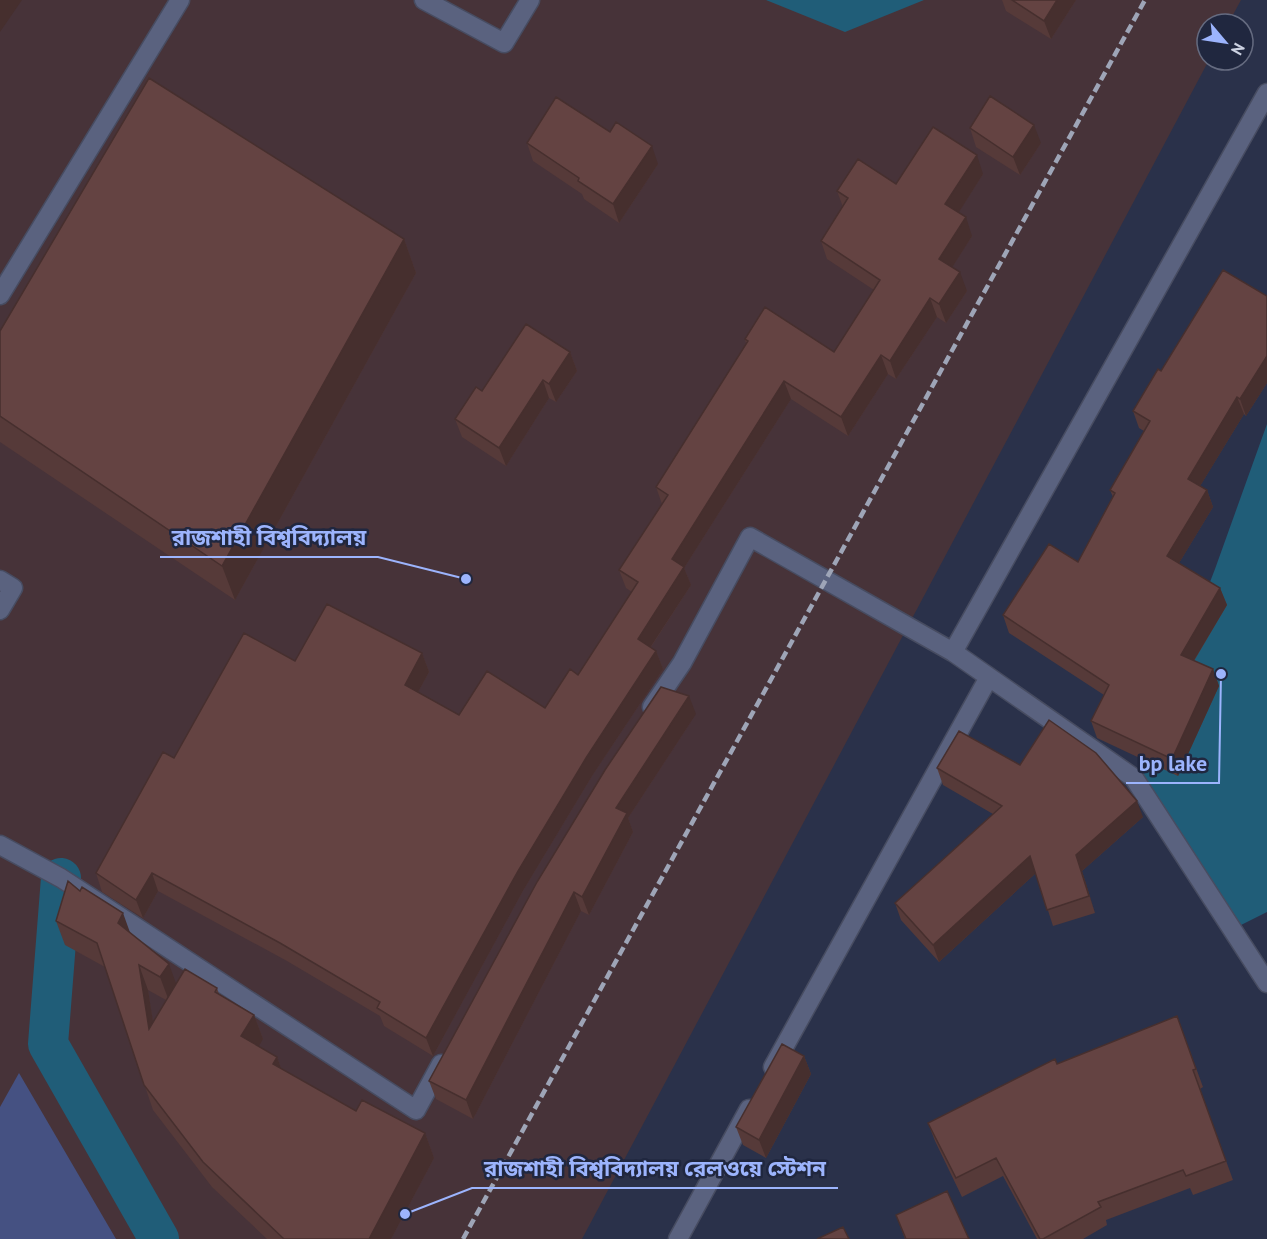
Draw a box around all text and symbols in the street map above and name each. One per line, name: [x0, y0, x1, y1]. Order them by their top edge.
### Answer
north arrow: [1195, 12, 1255, 72]
text: N: [1227, 40, 1249, 59]
callout: রাজশাহী বিশ্ববিদ্যালয়: [160, 517, 378, 557]
text: রাজশাহী বিশ্ববিদ্যালয়: [171, 523, 367, 551]
callout: bp lake: [1126, 743, 1219, 783]
text: bp lake: [1139, 749, 1207, 777]
callout: রাজশাহী বিশ্ববিদ্যালয় রেলওয়ে স্টেশন: [472, 1148, 838, 1188]
text: রাজশাহী বিশ্ববিদ্যালয় রেলওয়ে স্টেশন: [483, 1154, 826, 1182]

